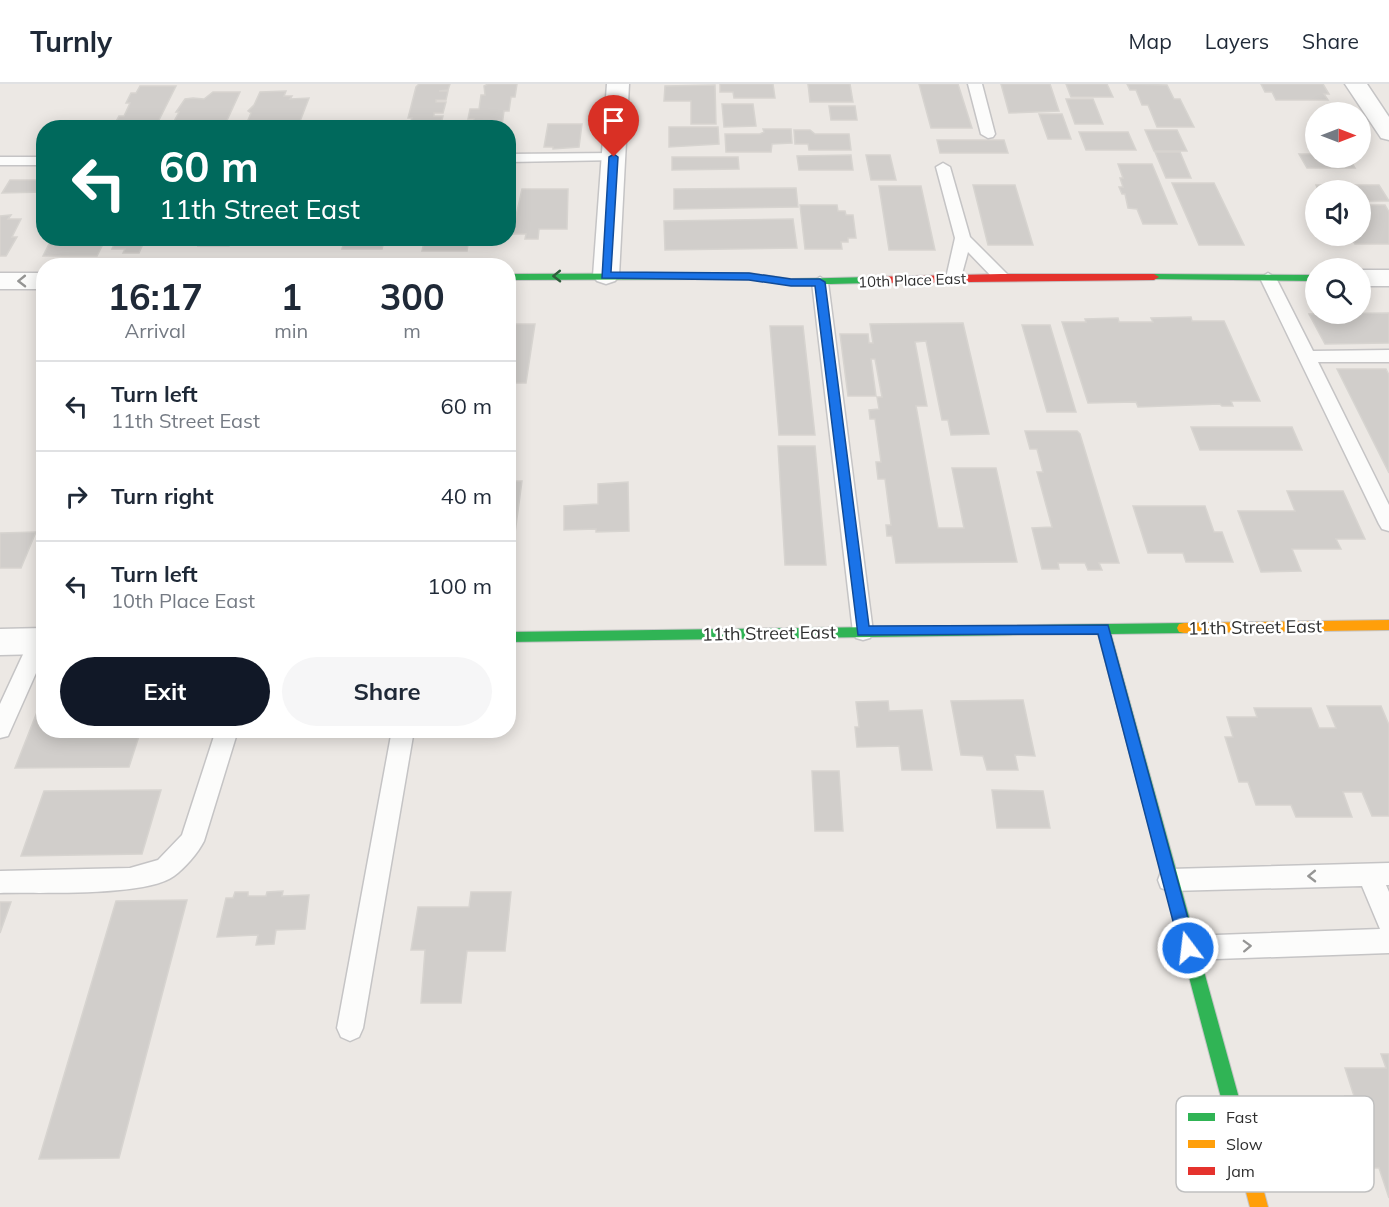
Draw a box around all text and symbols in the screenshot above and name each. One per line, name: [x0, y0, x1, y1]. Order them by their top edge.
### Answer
text: Turnly: [30, 24, 112, 59]
text: Map: [1129, 28, 1172, 54]
text: Layers: [1205, 28, 1269, 54]
text: Share: [1302, 28, 1359, 54]
pin: [588, 95, 639, 157]
north arrow: [1305, 102, 1371, 168]
map controls: [1305, 102, 1371, 324]
icon: arrive: [597, 104, 630, 137]
text: 60 m: [159, 140, 259, 193]
icon: left: [60, 144, 138, 222]
button: sound: [1305, 180, 1371, 246]
text: 11th Street East: [159, 192, 360, 226]
button: search: [1305, 258, 1371, 324]
street label: 10th Place East: [858, 269, 966, 291]
one-way arrow: [553, 270, 562, 282]
text: 16:17: [107, 274, 203, 319]
text: 1: [280, 274, 302, 319]
text: 300: [380, 274, 445, 319]
one-way arrow: [17, 275, 26, 287]
text: Arrival: [125, 318, 186, 343]
text: min: [274, 318, 308, 343]
text: m: [403, 318, 421, 343]
text: Turn left: [111, 380, 198, 408]
icon: left: [60, 390, 93, 423]
text: 60 m: [441, 392, 492, 420]
text: 11th Street East: [111, 408, 260, 433]
icon: right: [60, 480, 93, 513]
text: Turn right: [111, 482, 214, 510]
text: 40 m: [441, 482, 492, 510]
text: Turn left: [111, 560, 198, 588]
icon: left: [60, 570, 93, 603]
text: 100 m: [427, 572, 492, 600]
text: 10th Place East: [111, 588, 255, 613]
street label: 11th Street East: [1188, 614, 1322, 640]
street label: 11th Street East: [702, 620, 836, 646]
button: Exit: [60, 657, 270, 726]
button: Share: [282, 657, 492, 726]
one-way arrow: [1307, 870, 1316, 883]
position arrow: [1156, 916, 1220, 980]
one-way arrow: [1242, 940, 1251, 952]
legend: [1176, 1096, 1374, 1192]
text: Fast: [1226, 1107, 1258, 1127]
text: Slow: [1226, 1134, 1263, 1154]
text: Jam: [1226, 1161, 1255, 1181]

